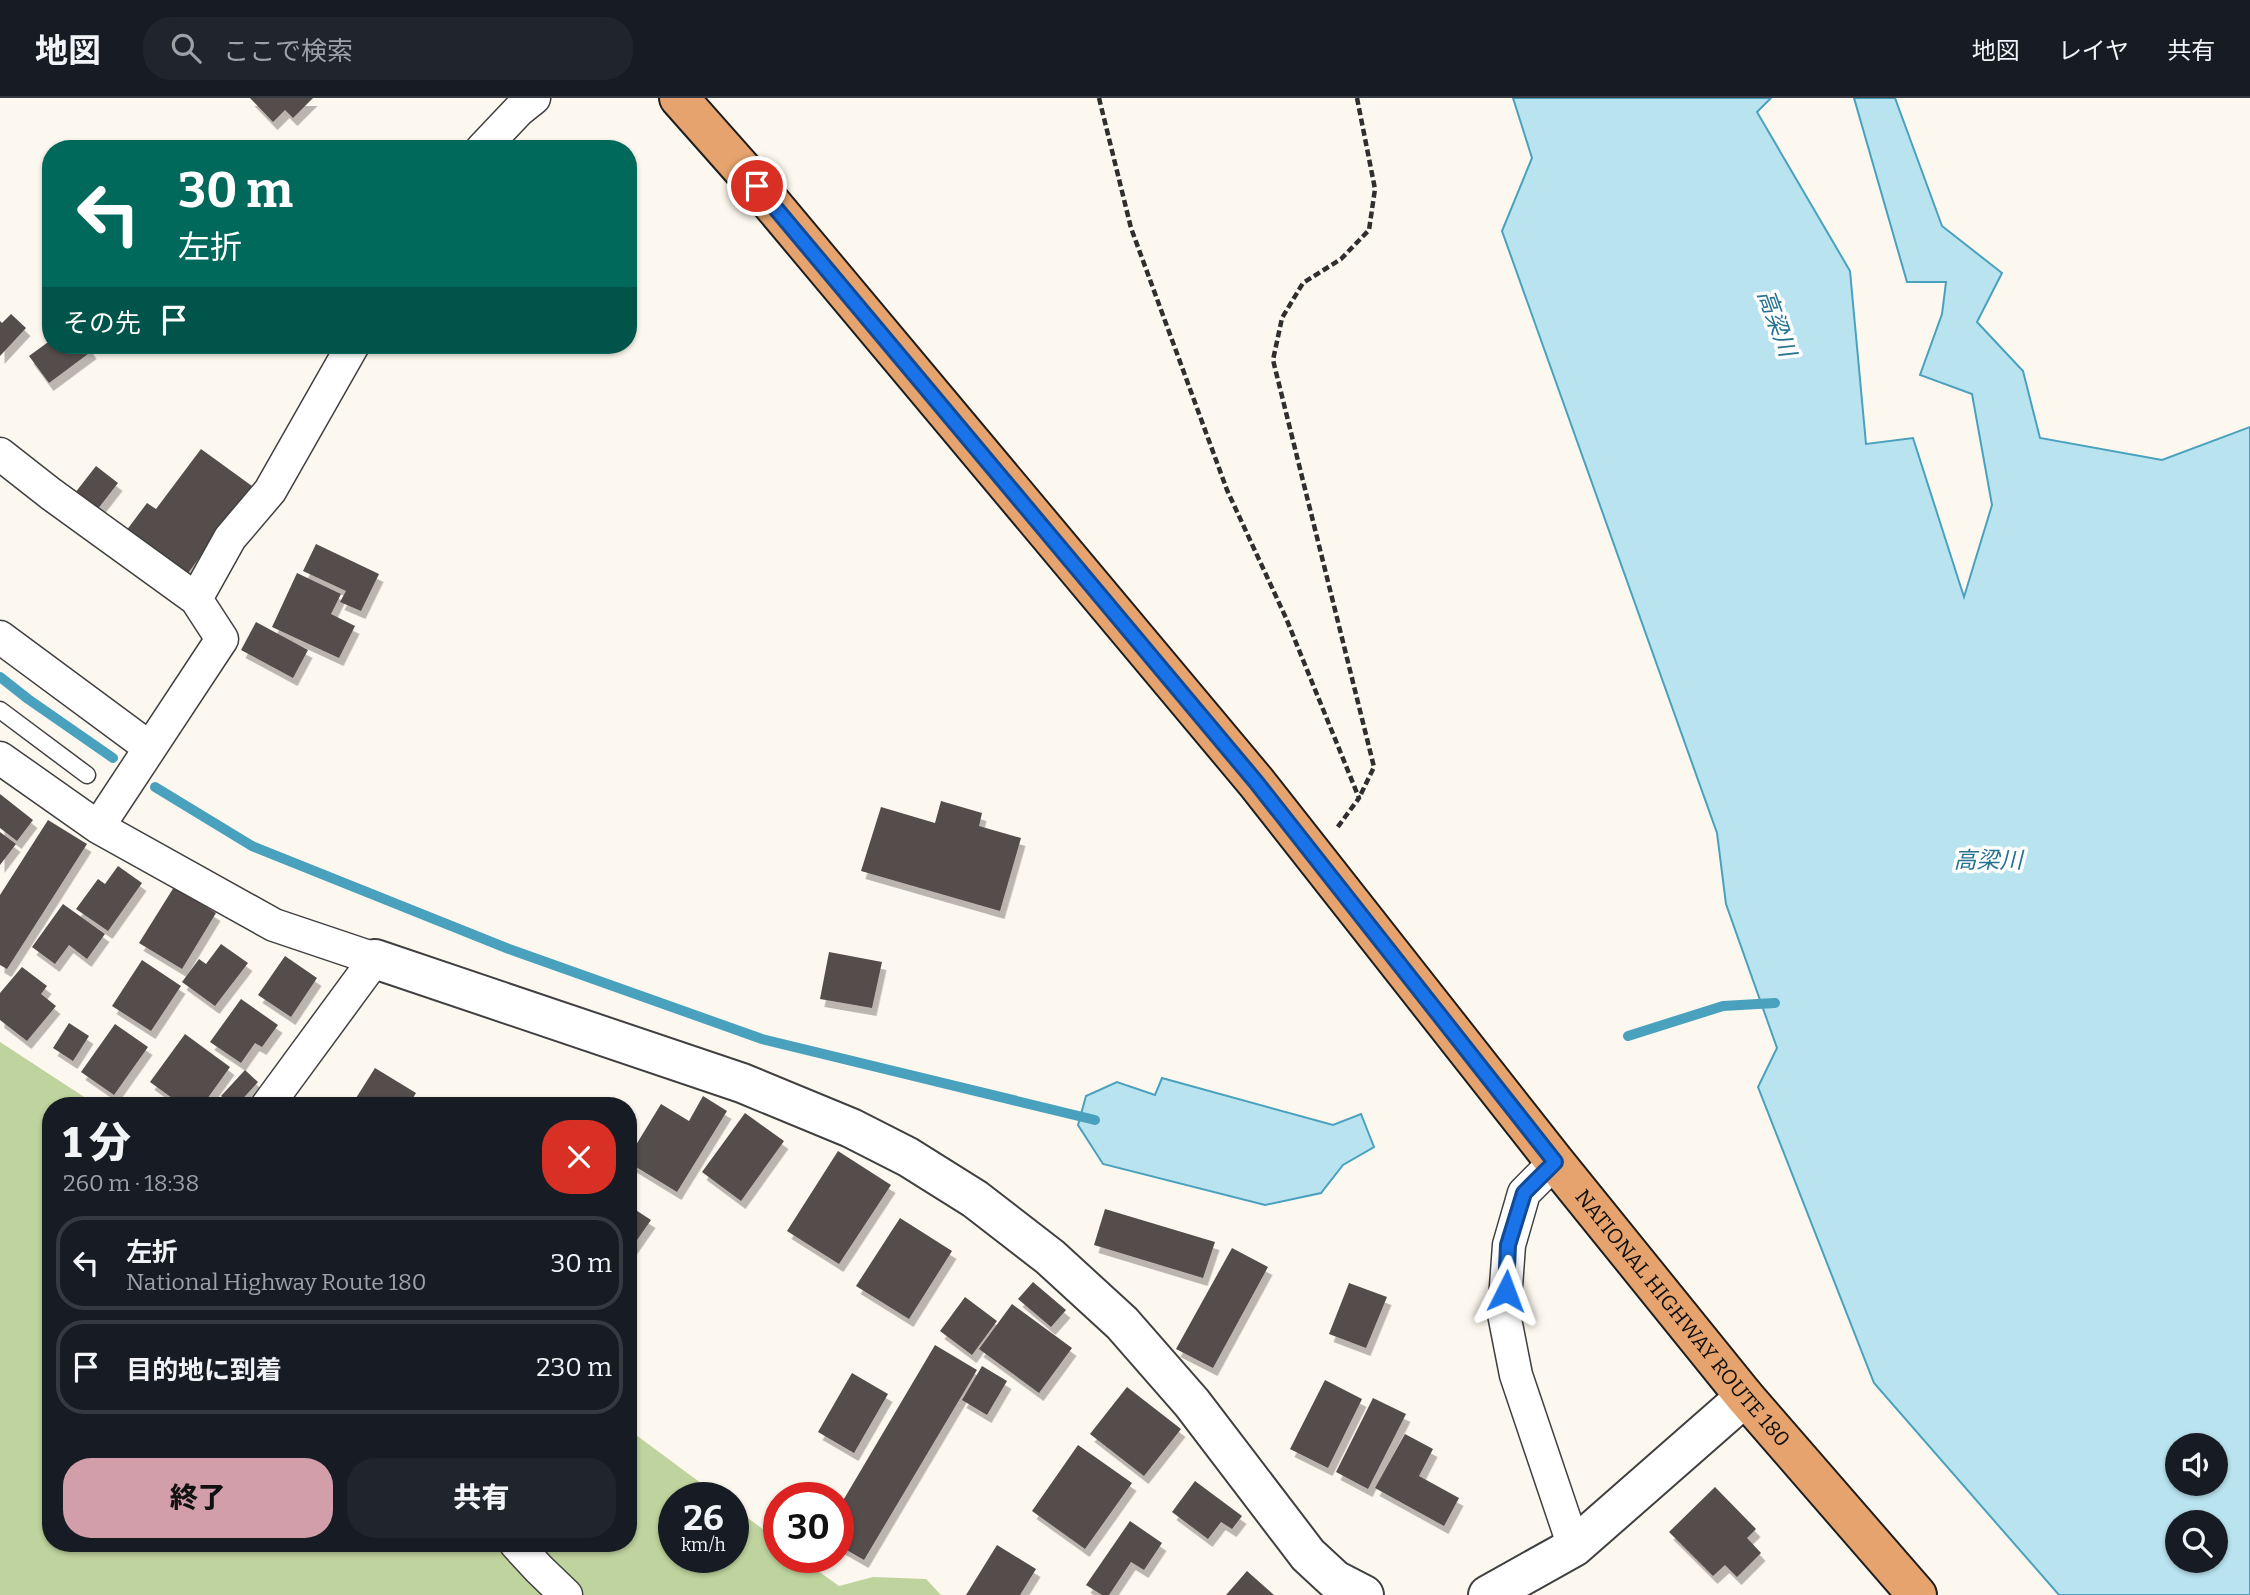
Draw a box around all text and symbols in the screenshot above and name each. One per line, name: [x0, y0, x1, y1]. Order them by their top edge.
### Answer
search box: [143, 17, 633, 80]
icon: search: [167, 29, 205, 67]
text: 地図: [35, 31, 101, 71]
text: ここで検索: [223, 36, 353, 67]
text: 地図: [1972, 37, 2020, 65]
text: レイヤ: [2058, 37, 2129, 65]
text: 共有: [2167, 37, 2215, 65]
pin: [727, 156, 787, 216]
text: 30 m: [178, 161, 293, 220]
icon: arrive: [738, 167, 776, 205]
icon: left: [63, 168, 154, 259]
text: 左折: [178, 228, 242, 266]
water label: 高梁川: [1752, 286, 1803, 363]
icon: arrive: [155, 301, 193, 339]
text: その先: [63, 308, 141, 339]
water label: 高梁川: [1954, 846, 2026, 874]
text: 1 分: [63, 1118, 131, 1168]
button: close: [542, 1120, 616, 1194]
text: 260 m · 18:38: [63, 1169, 199, 1197]
street label: NATIONAL HIGHWAY ROUTE 180: [1569, 1184, 1795, 1452]
text: 左折: [126, 1237, 178, 1268]
icon: left: [67, 1244, 105, 1282]
text: 30 m: [551, 1248, 612, 1279]
position arrow: [1469, 1254, 1543, 1328]
text: National Highway Route 180: [126, 1268, 426, 1296]
icon: arrive: [67, 1348, 105, 1386]
text: 230 m: [536, 1352, 612, 1383]
text: 目的地に到着: [126, 1355, 282, 1386]
map controls: [2165, 1433, 2228, 1573]
button: sound: [2165, 1433, 2228, 1496]
button: 終了: [63, 1458, 333, 1538]
button: 共有: [347, 1458, 616, 1538]
speed limit sign: 30: [763, 1482, 854, 1573]
text: 26: [683, 1497, 724, 1539]
button: search: [2165, 1510, 2228, 1573]
text: km/h: [681, 1534, 726, 1556]

